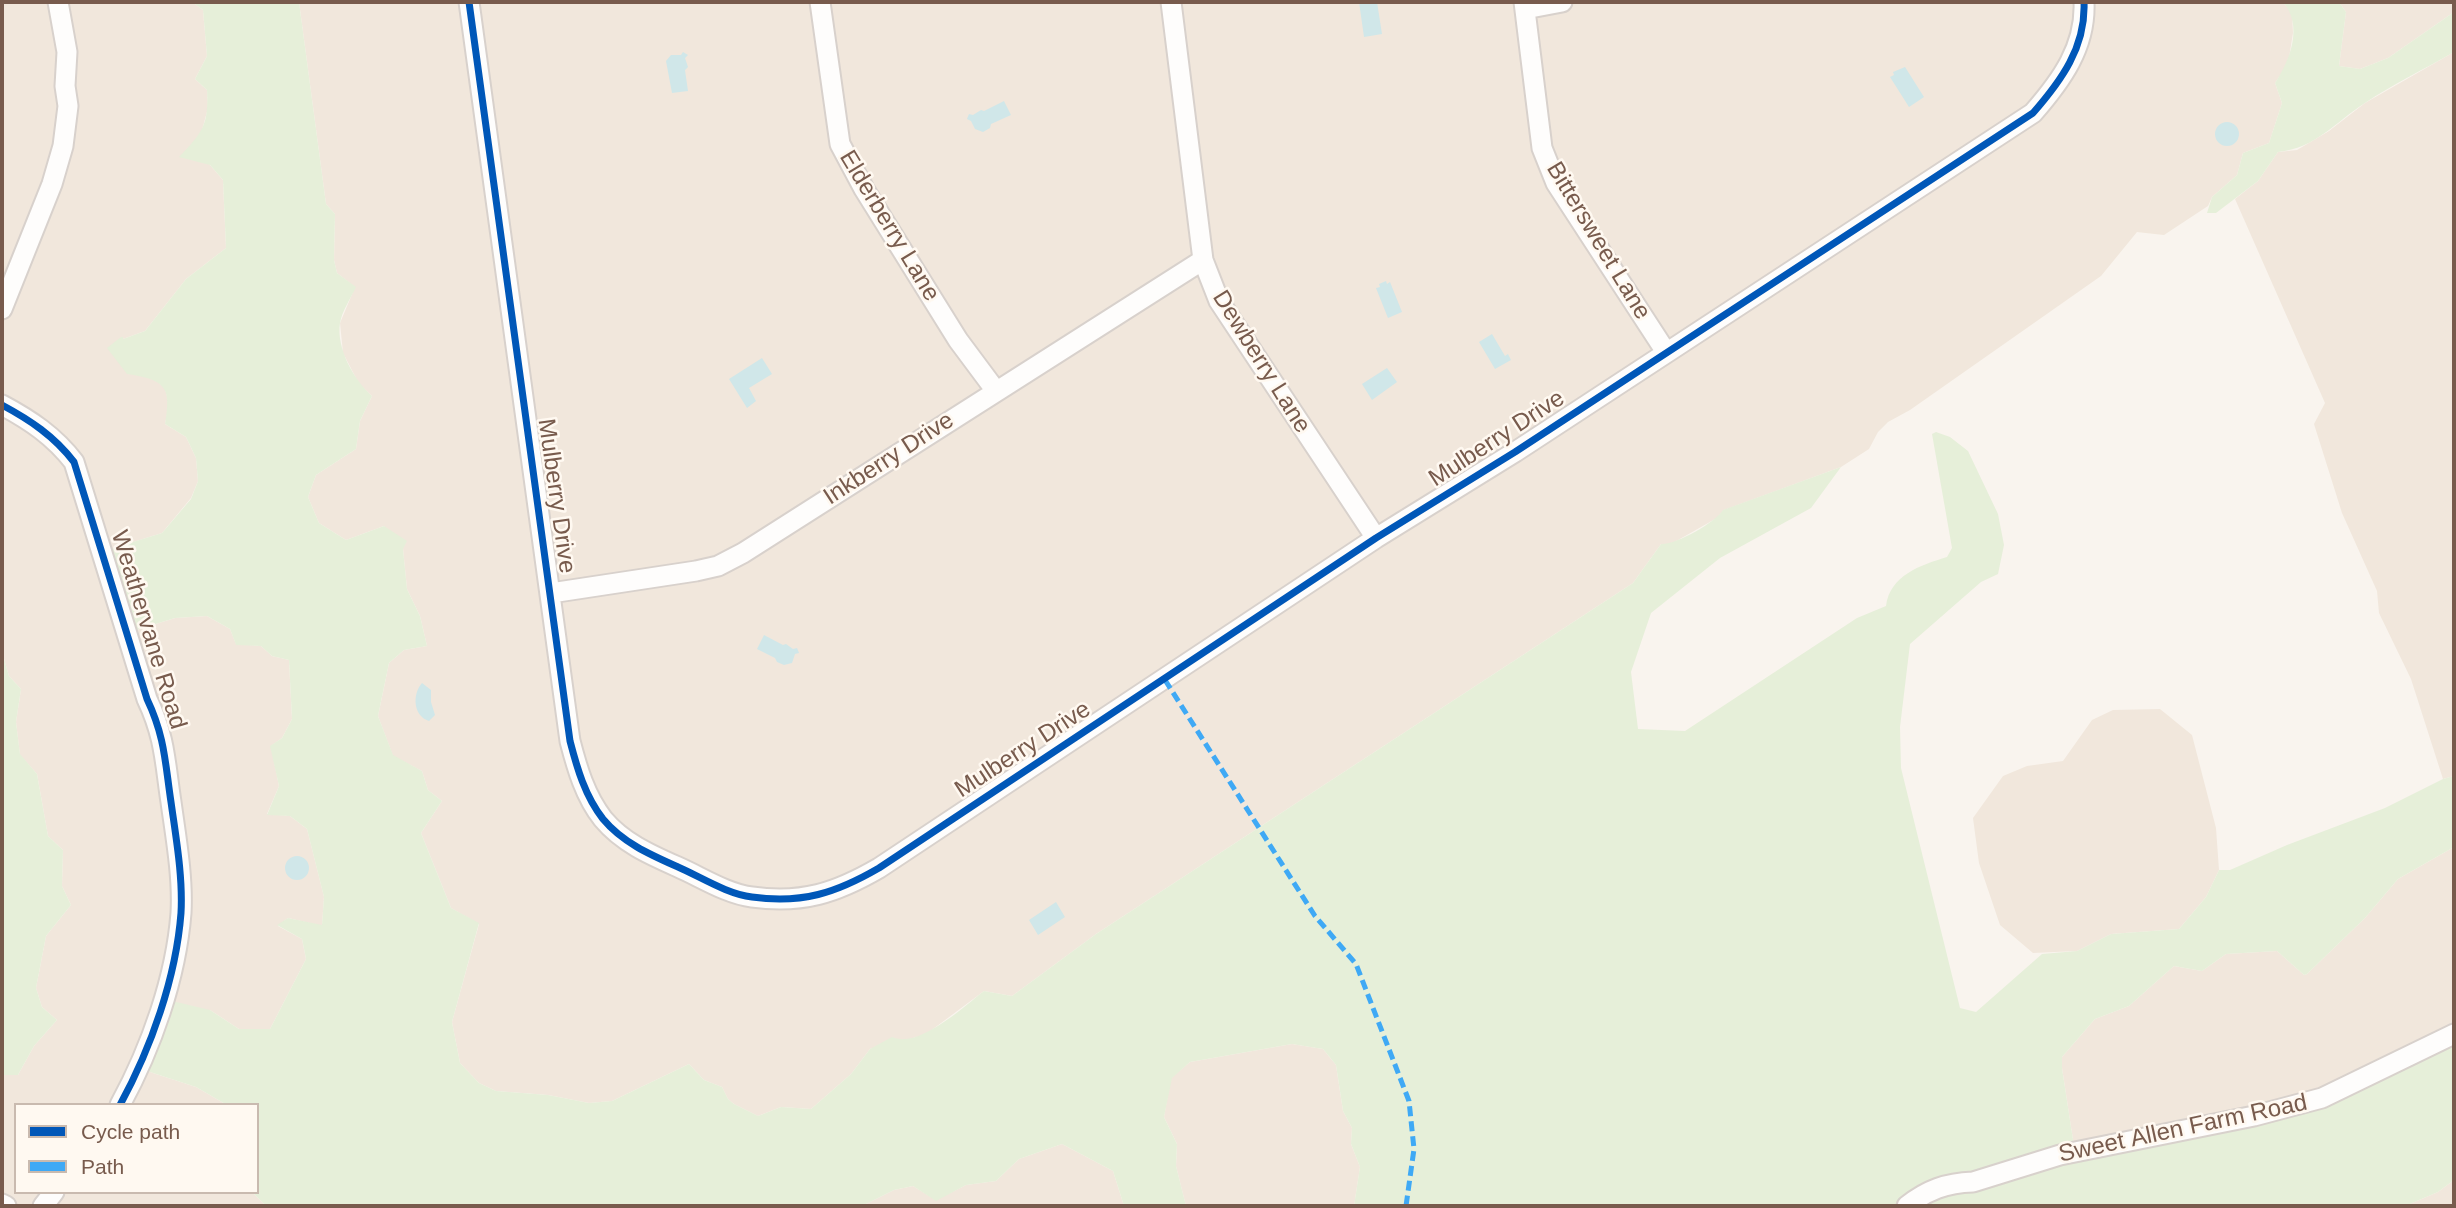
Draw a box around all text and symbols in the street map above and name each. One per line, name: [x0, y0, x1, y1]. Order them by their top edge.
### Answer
street label: Elderberry Lane: [833, 145, 945, 307]
street label: Bittersweet Lane: [1540, 157, 1656, 325]
street label: Dewberry Lane: [1206, 285, 1316, 439]
street label: Mulberry Drive: [1424, 384, 1570, 494]
street label: Inkberry Drive: [819, 406, 959, 512]
street label: Mulberry Drive: [531, 417, 581, 575]
street label: Weathervane Road: [104, 527, 192, 733]
street label: Mulberry Drive: [950, 695, 1096, 805]
street label: Sweet Allen Farm Road: [2056, 1089, 2310, 1169]
legend: [14, 1103, 259, 1194]
text: Cycle path: [81, 1120, 180, 1143]
text: Path: [81, 1155, 124, 1178]

